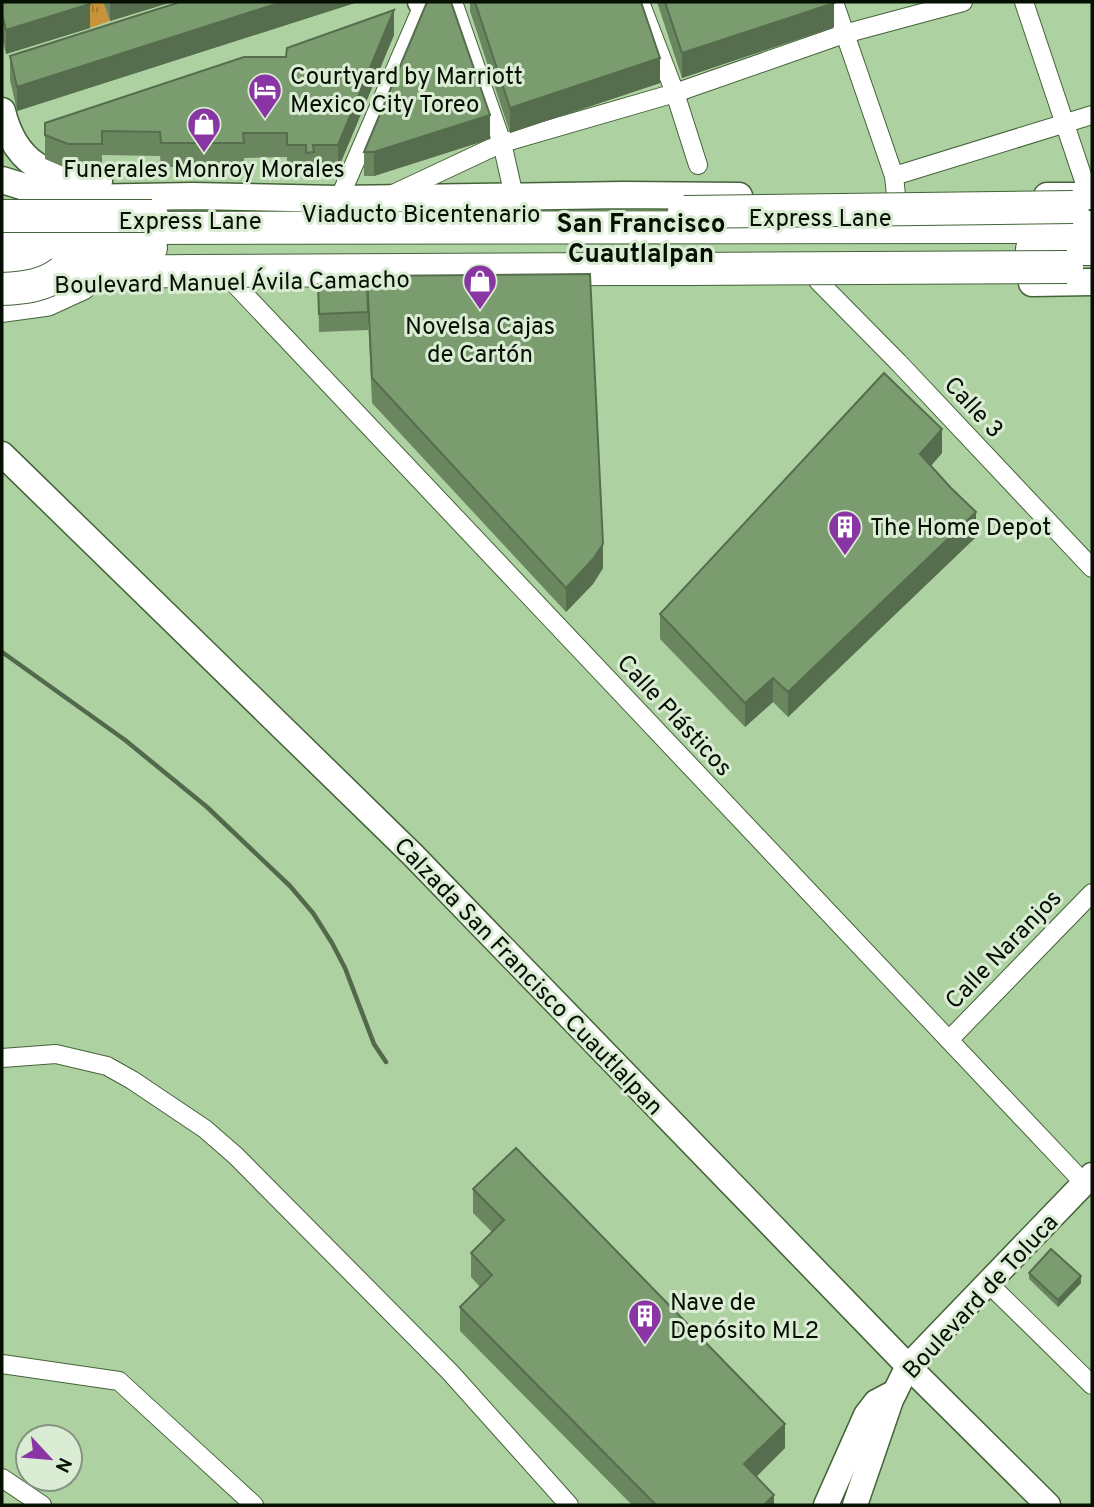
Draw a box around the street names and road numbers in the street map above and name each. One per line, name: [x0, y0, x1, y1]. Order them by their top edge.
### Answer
street label: Viaducto Bicentenario: [302, 201, 540, 231]
street label: Express Lane: [748, 205, 892, 235]
street label: Express Lane: [118, 208, 262, 238]
street label: Boulevard Manuel Ávila Camacho: [54, 264, 410, 302]
street label: Calle 3: [936, 371, 1009, 446]
street label: Calle Plásticos: [609, 649, 738, 784]
street label: Calzada San Francisco Cuautlalpan: [387, 832, 669, 1123]
street label: Calle Naranjos: [940, 884, 1069, 1017]
street label: Boulevard de Toluca: [897, 1209, 1066, 1386]

